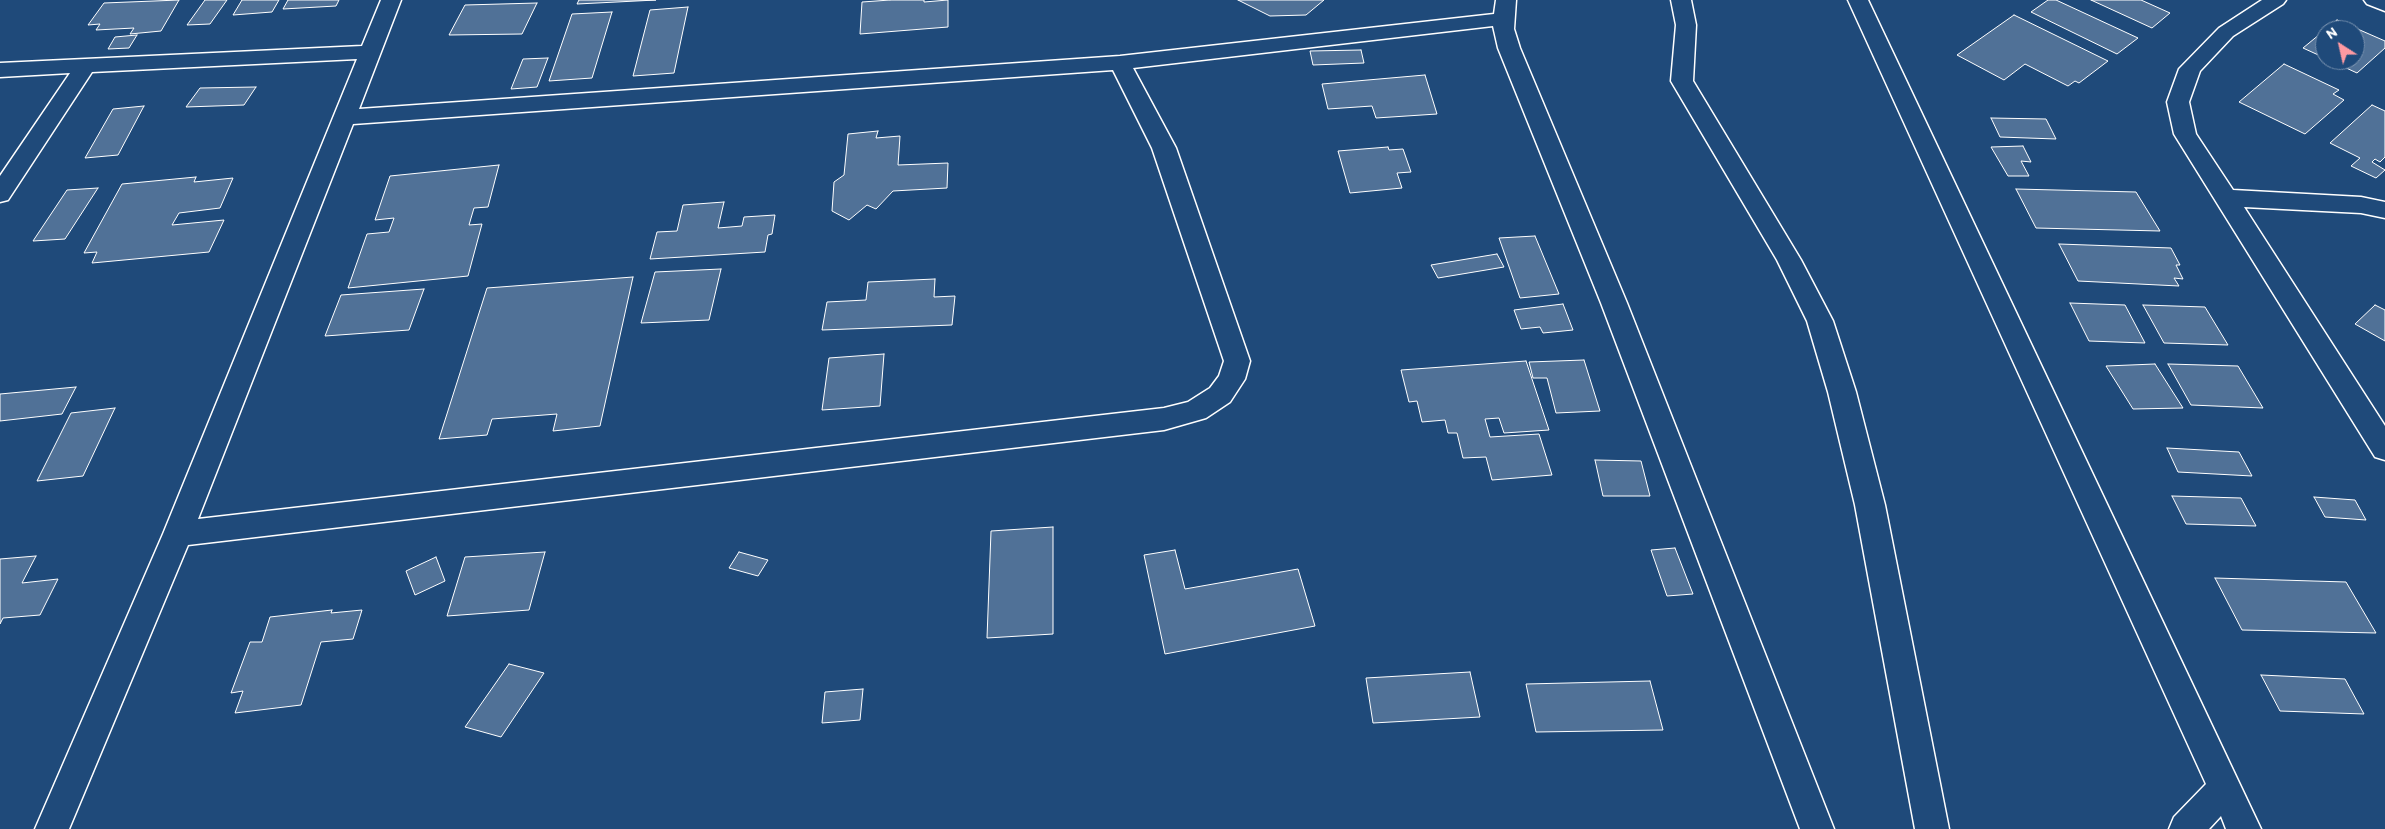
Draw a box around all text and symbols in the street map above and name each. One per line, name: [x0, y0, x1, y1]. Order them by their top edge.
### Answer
north arrow: [2315, 20, 2365, 70]
text: N: [2323, 23, 2340, 43]

